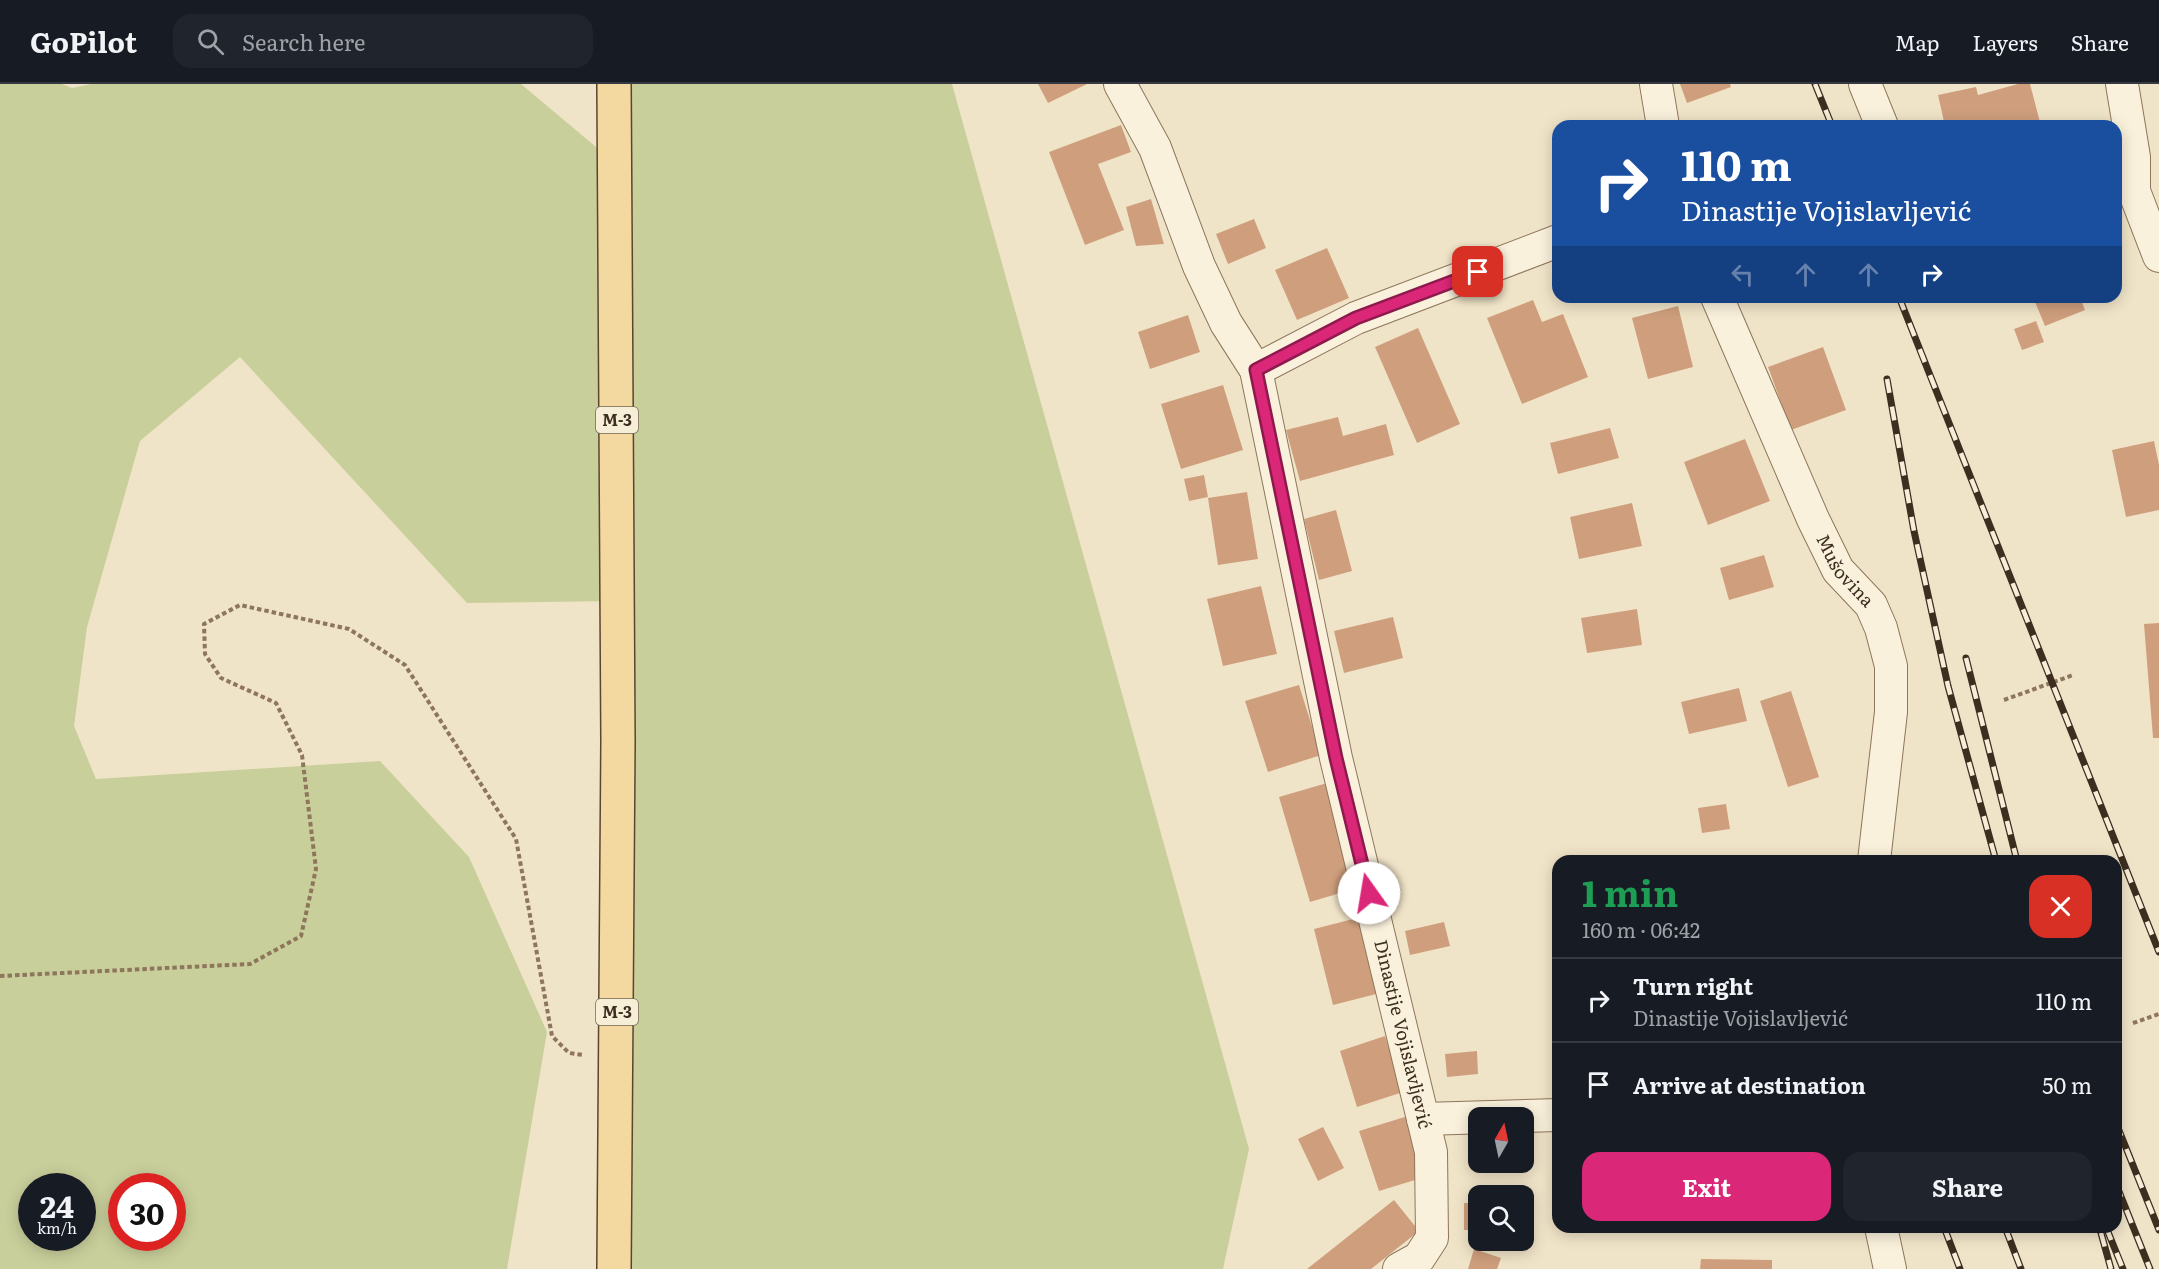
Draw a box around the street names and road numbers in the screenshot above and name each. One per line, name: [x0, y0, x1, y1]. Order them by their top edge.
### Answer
road number: M-3: [596, 407, 638, 433]
street label: Mušovina: [1810, 529, 1881, 613]
street label: Dinastije Vojislavljević: [1368, 937, 1440, 1131]
road number: M-3: [596, 999, 638, 1025]

